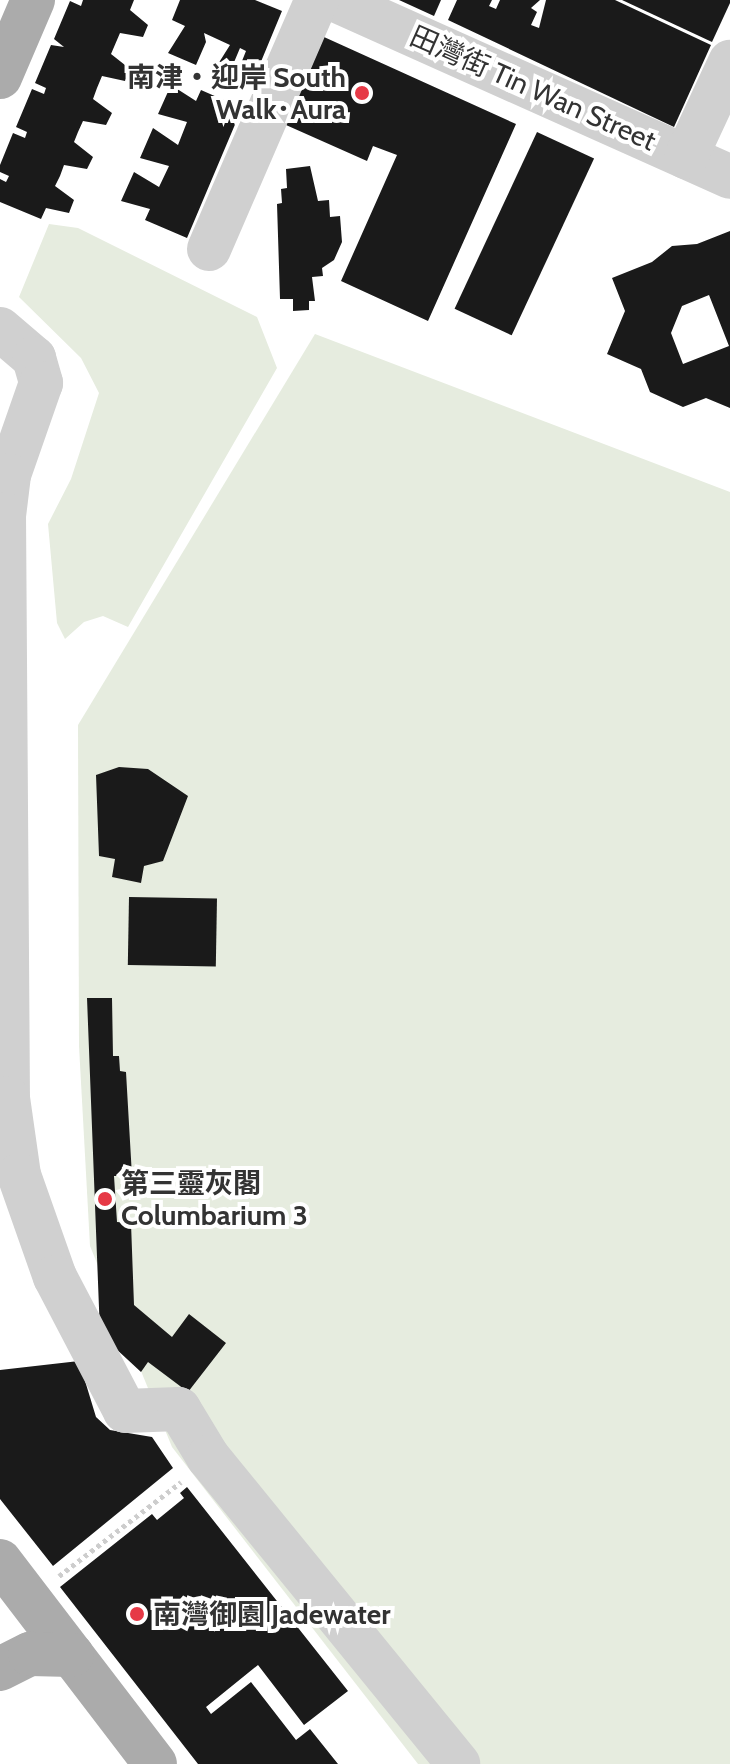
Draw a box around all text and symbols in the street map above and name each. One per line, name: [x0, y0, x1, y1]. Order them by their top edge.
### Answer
street label: 田灣街 Tin Wan Street: [405, 19, 661, 157]
place label: 南津‧迎岸 South Walk･Aura: [127, 60, 346, 126]
marker: 南津‧迎岸 South Walk･Aura: [353, 84, 371, 102]
place label: 第三靈灰閣 Columbarium 3: [121, 1166, 308, 1232]
marker: 第三靈灰閣 Columbarium 3: [96, 1190, 114, 1208]
place label: 南灣御園 Jadewater: [153, 1597, 390, 1631]
marker: 南灣御園 Jadewater: [128, 1605, 146, 1623]

